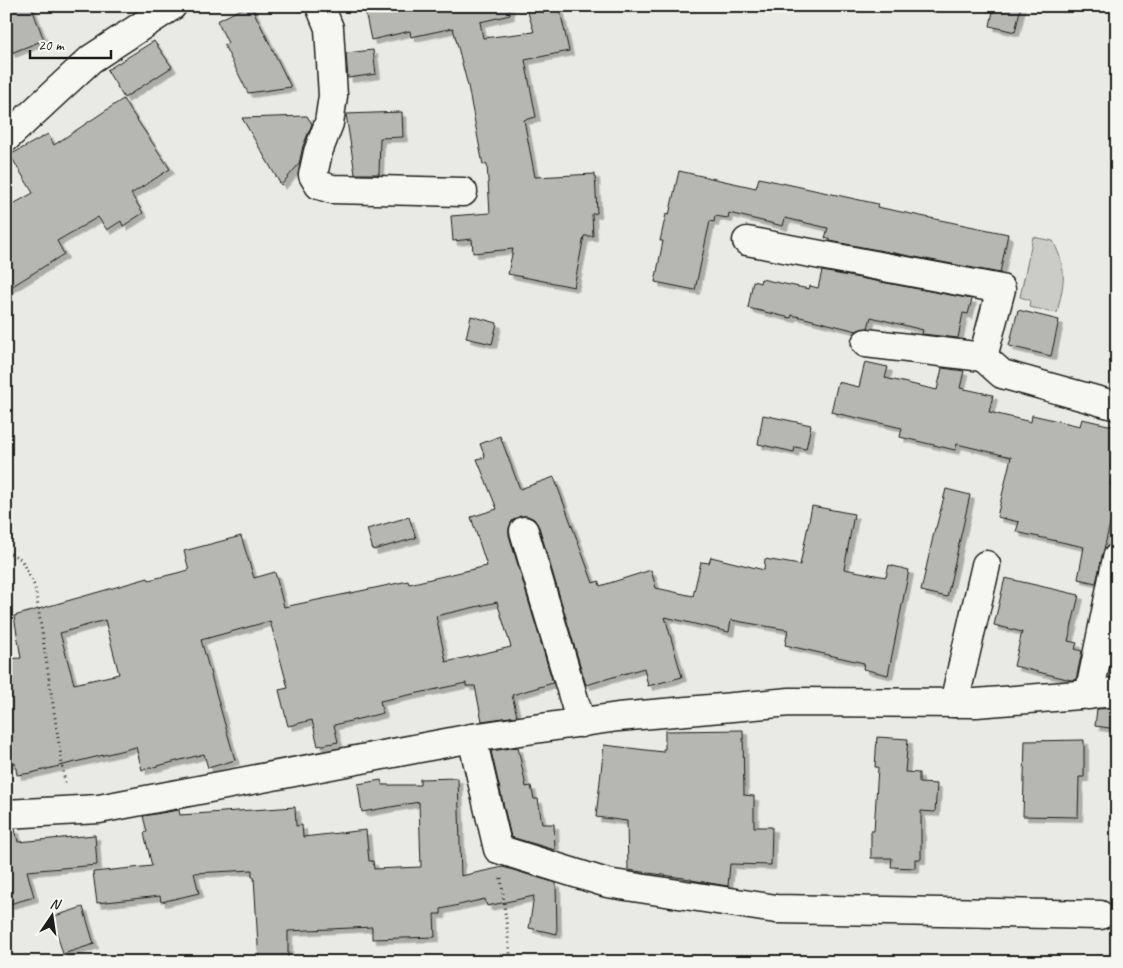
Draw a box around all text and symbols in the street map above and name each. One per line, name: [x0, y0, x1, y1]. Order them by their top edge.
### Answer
scale bar: [30, 28, 111, 60]
text: 20 m: [38, 36, 65, 55]
north arrow: [28, 890, 78, 940]
text: N: [49, 895, 63, 914]

